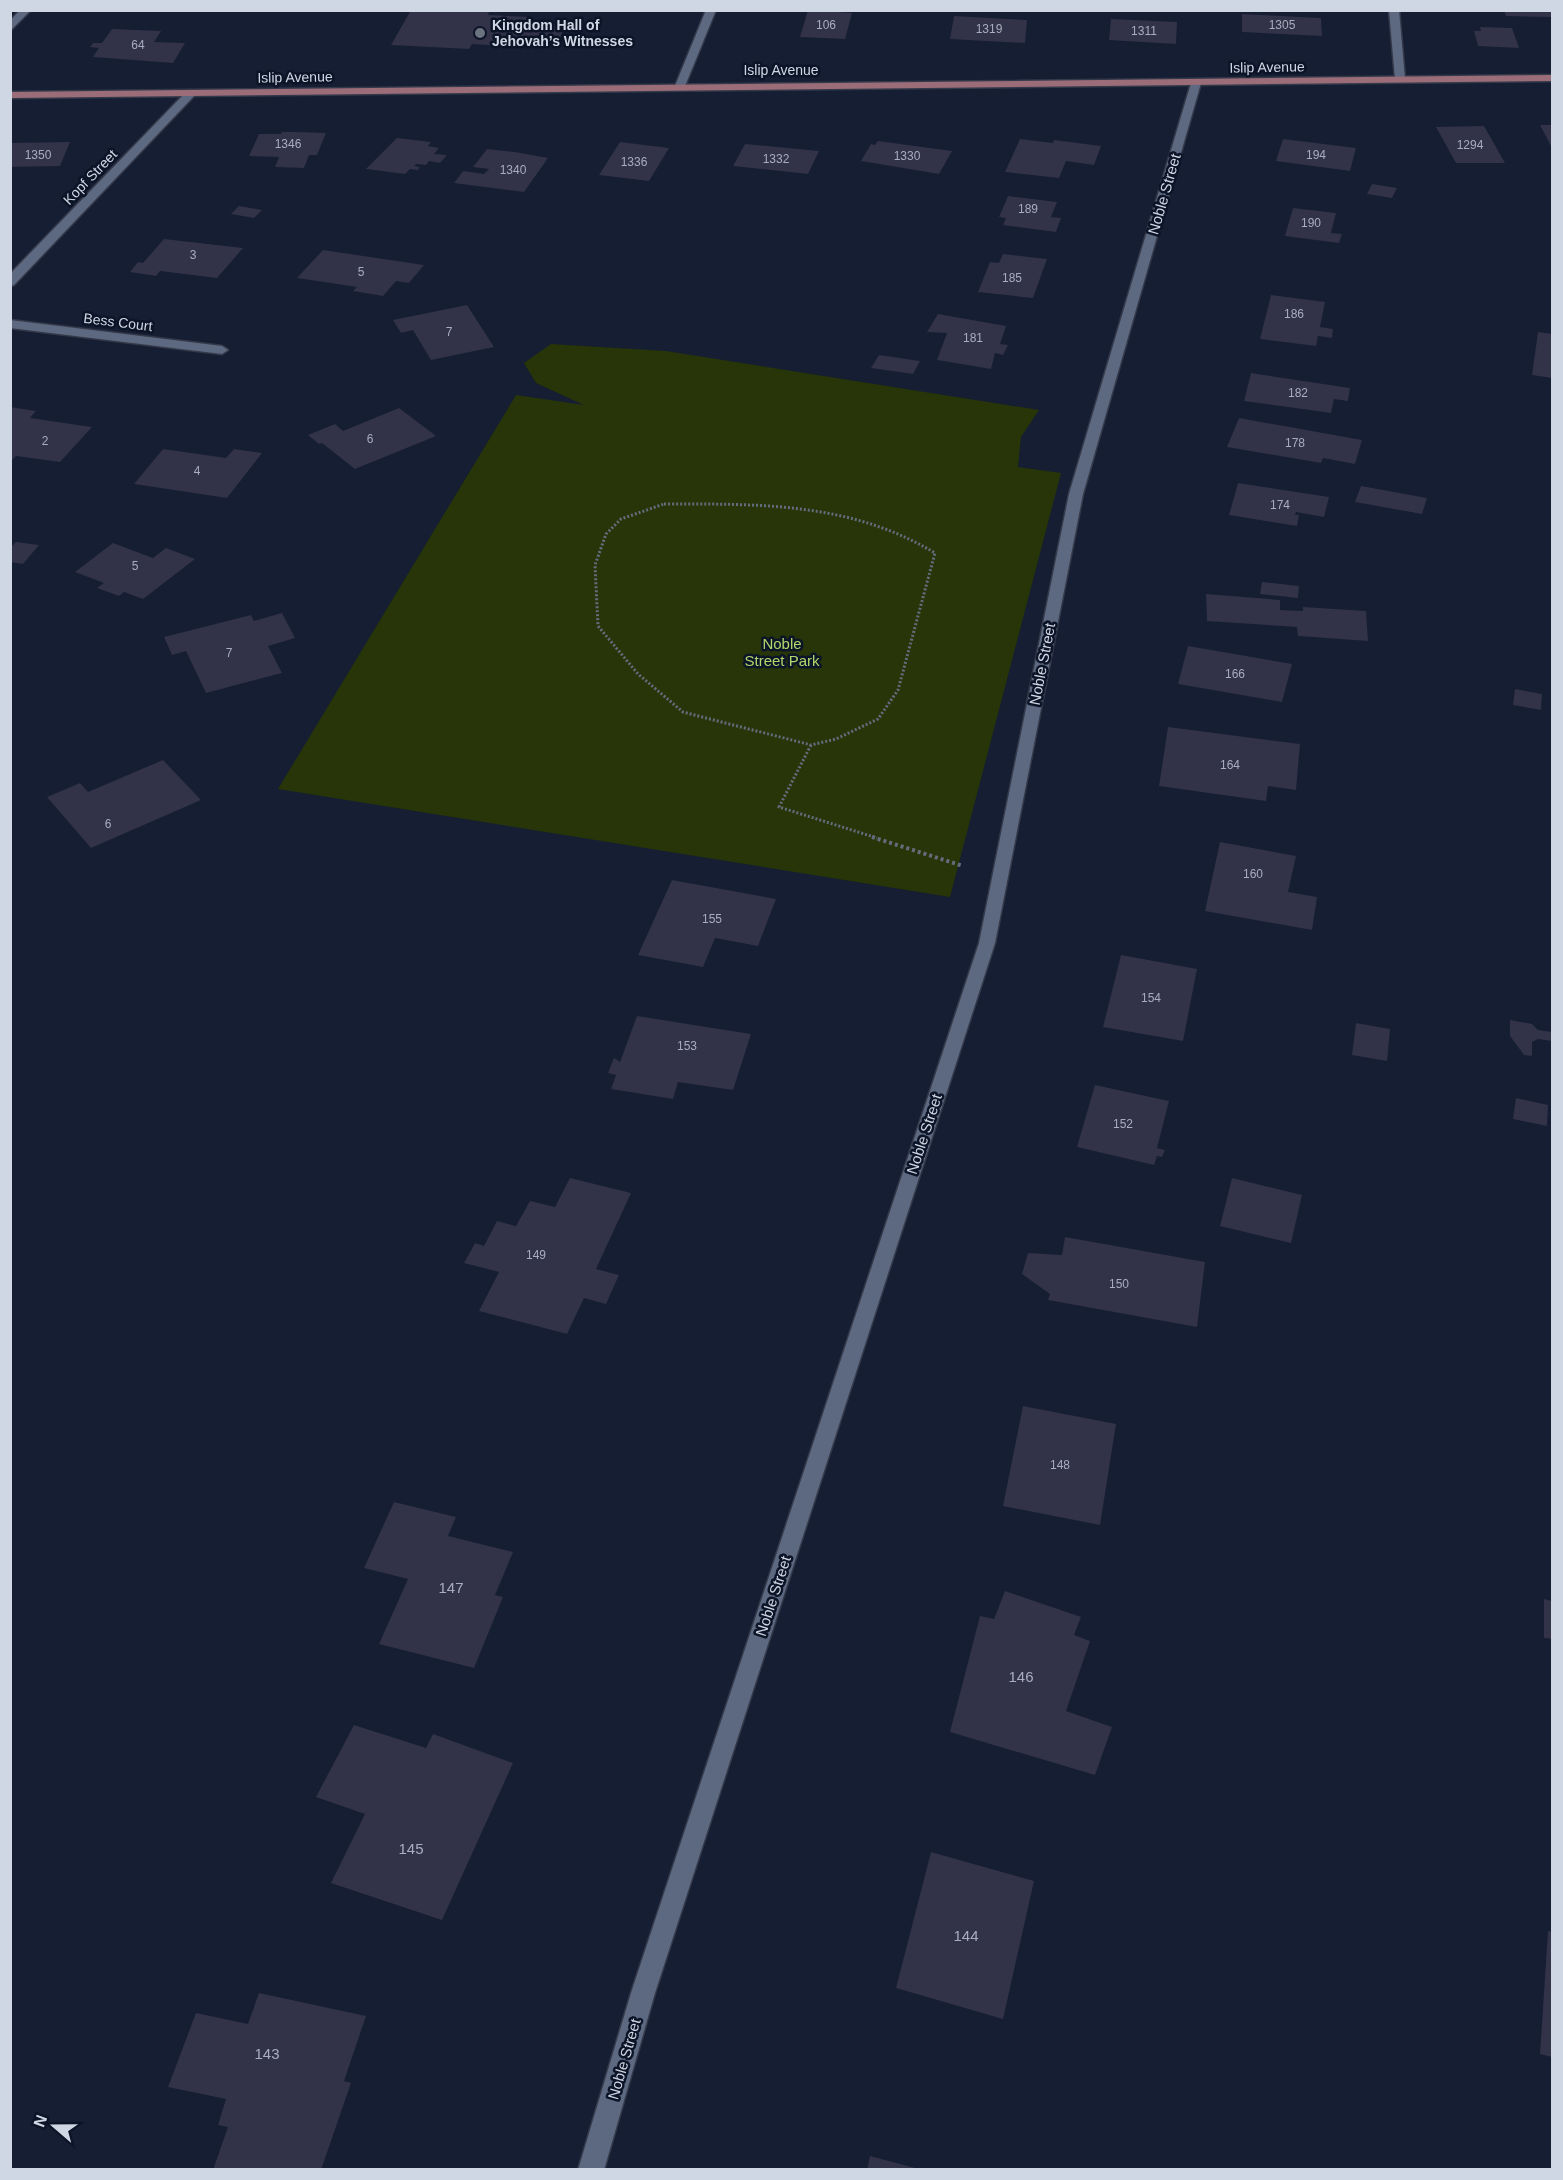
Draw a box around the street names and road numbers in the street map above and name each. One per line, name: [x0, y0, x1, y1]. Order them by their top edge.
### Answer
street label: Islip Avenue: [1229, 58, 1305, 76]
street label: Islip Avenue: [743, 62, 819, 78]
street label: Islip Avenue: [257, 68, 333, 86]
street label: Kopf Street: [60, 146, 120, 208]
street label: Noble Street: [1144, 151, 1184, 236]
street label: Bess Court: [83, 310, 153, 334]
street label: Noble Street: [1026, 621, 1058, 707]
street label: Noble Street: [903, 1091, 945, 1176]
street label: Noble Street: [752, 1553, 794, 1638]
street label: Noble Street: [604, 2016, 644, 2101]

